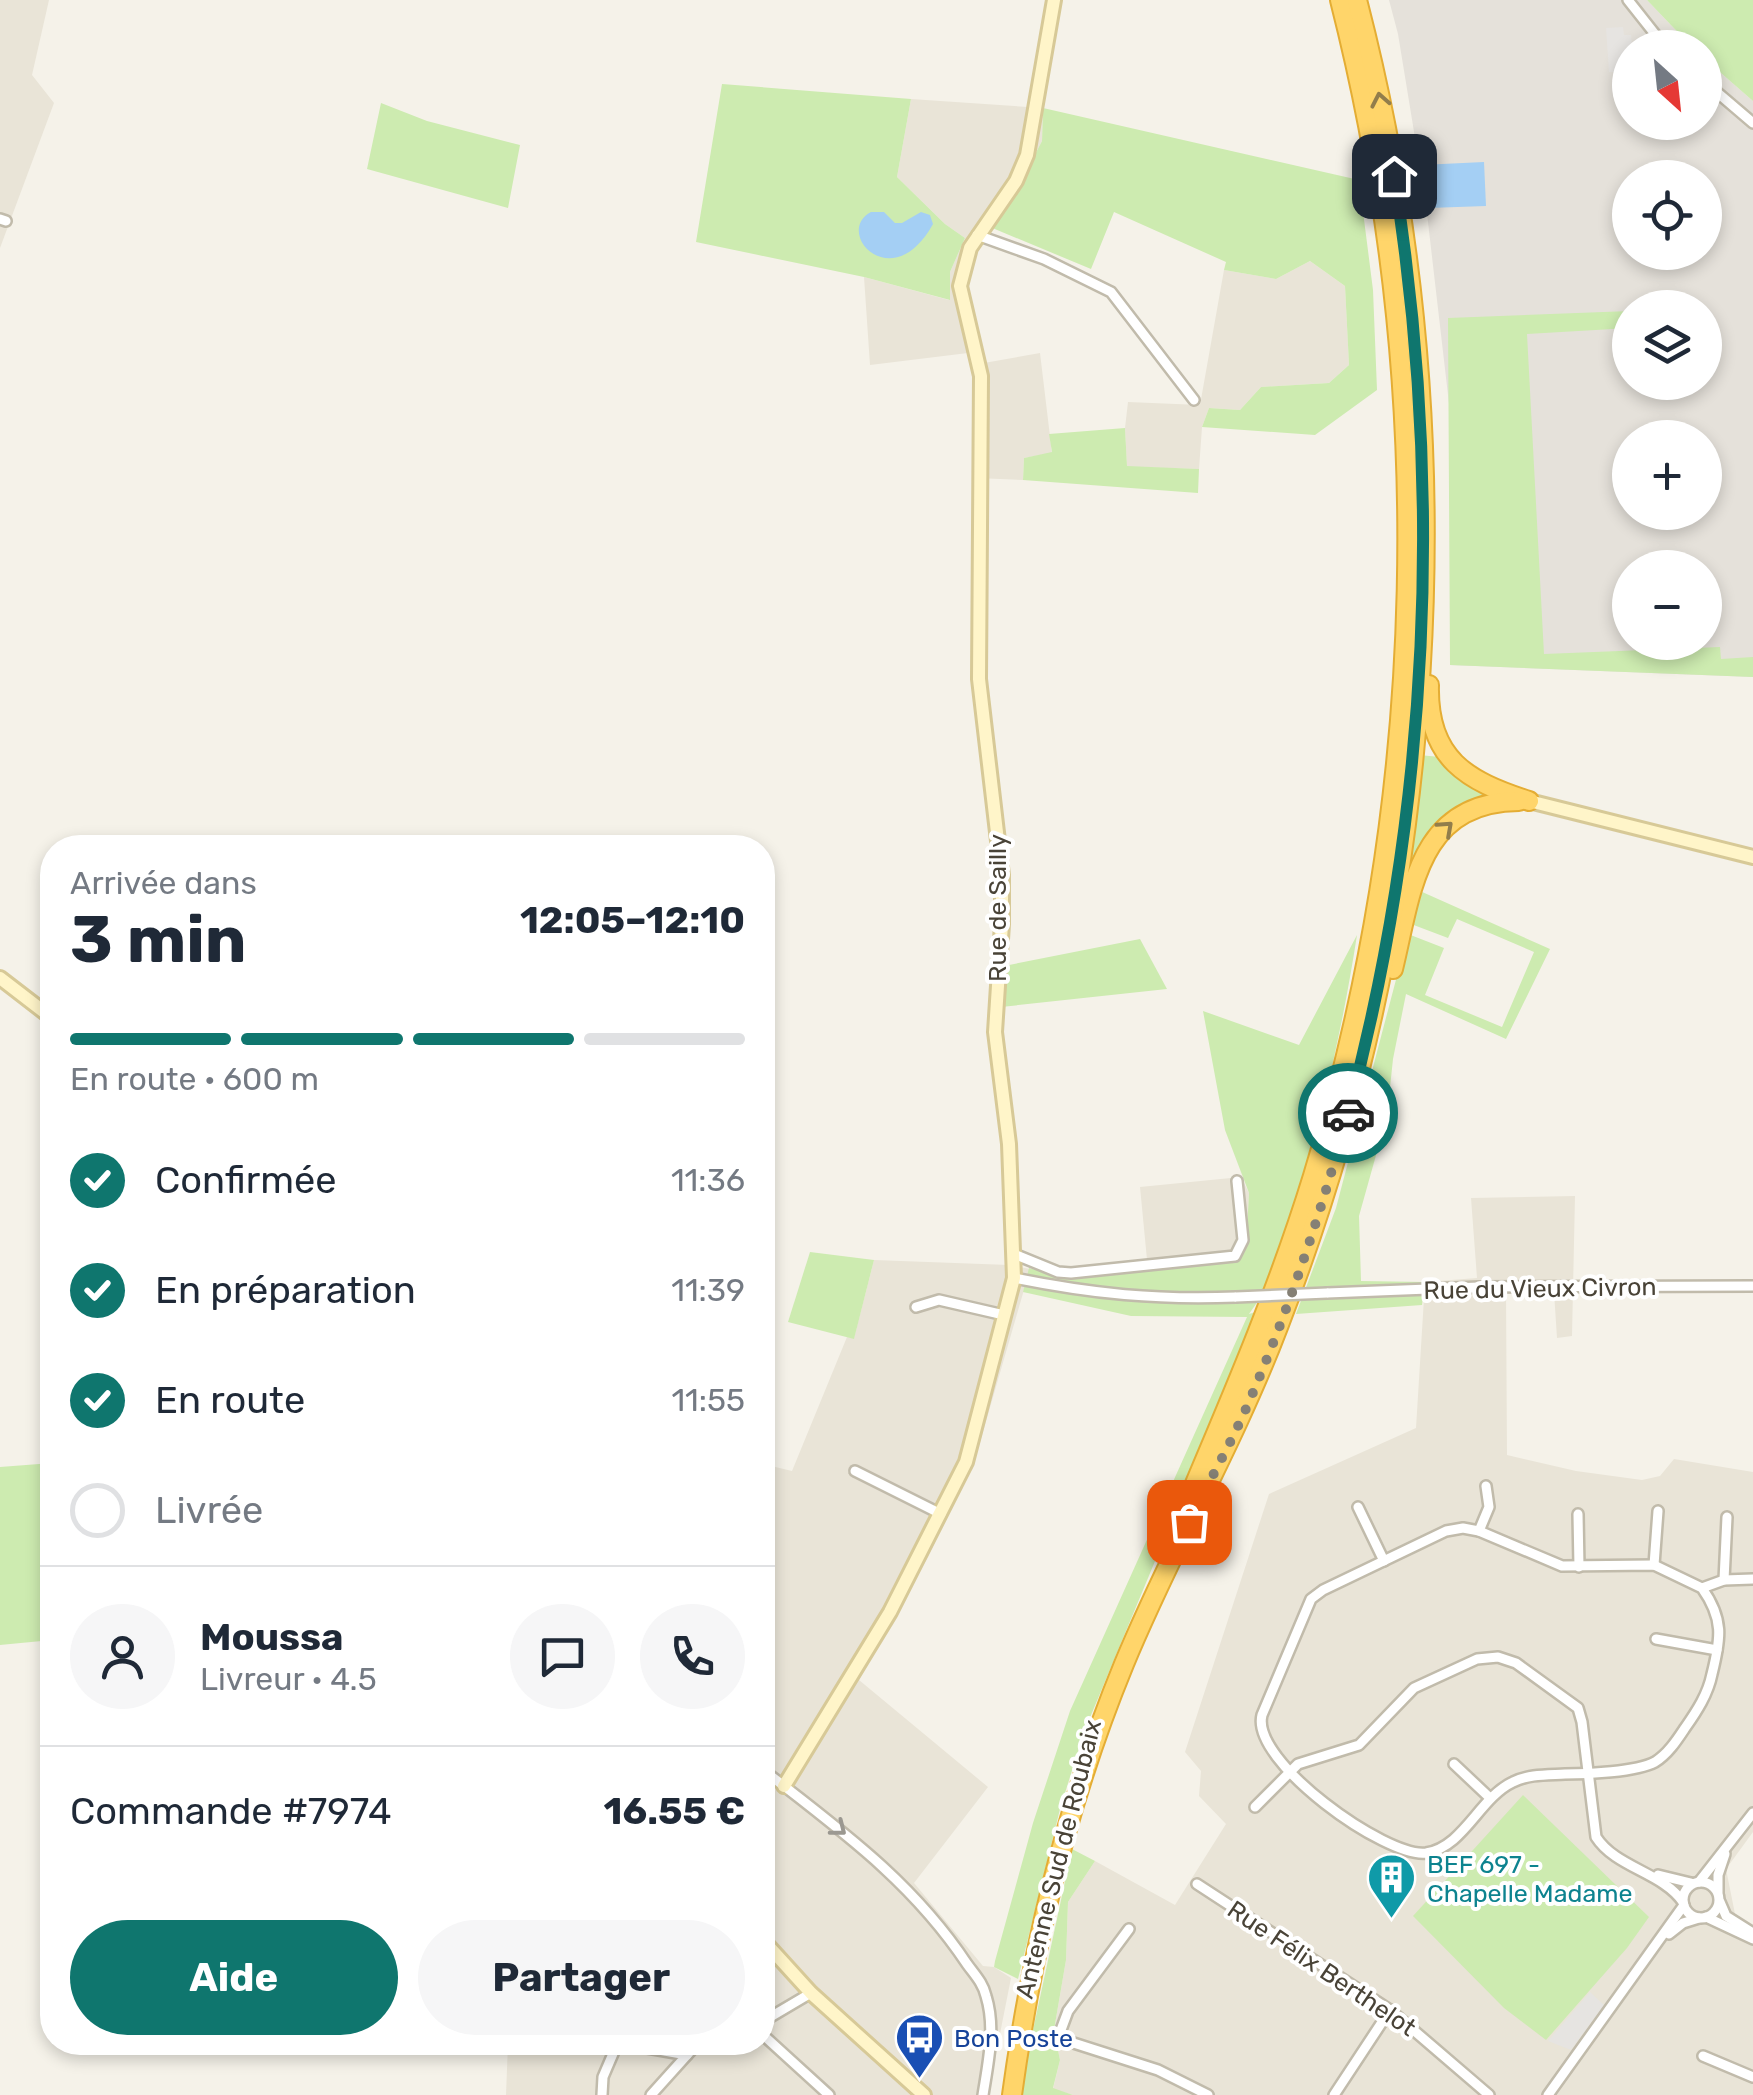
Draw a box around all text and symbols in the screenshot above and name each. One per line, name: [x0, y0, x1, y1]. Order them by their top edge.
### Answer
north arrow: [1612, 30, 1722, 140]
map controls: [1612, 30, 1722, 660]
one-way arrow: [1370, 92, 1391, 109]
pin: [1352, 134, 1437, 219]
icon: home: [1367, 149, 1422, 204]
button: locate: [1612, 160, 1722, 270]
button: layers: [1612, 290, 1722, 400]
button: +: [1612, 420, 1722, 530]
button: −: [1612, 550, 1722, 660]
one-way arrow: [1434, 821, 1453, 839]
street label: Rue de Sailly: [983, 834, 1012, 982]
text: Arrivée dans: [70, 864, 257, 902]
text: 12:05–12:10: [520, 897, 745, 943]
text: 3 min: [70, 901, 247, 978]
text: En route · 600 m: [70, 1060, 319, 1098]
courier: [1298, 1063, 1398, 1163]
icon: car: [1321, 1086, 1376, 1141]
icon: check: [70, 1153, 125, 1208]
text: Confirmée: [155, 1157, 337, 1203]
text: 11:36: [671, 1161, 745, 1199]
icon: check: [70, 1263, 125, 1318]
text: En préparation: [155, 1267, 416, 1313]
text: 11:39: [671, 1271, 745, 1309]
street label: Rue du Vieux Civron: [1423, 1272, 1657, 1305]
icon: check: [70, 1373, 125, 1428]
text: En route: [155, 1377, 305, 1423]
text: 11:55: [671, 1381, 745, 1419]
pin: [1147, 1480, 1232, 1565]
text: Livrée: [155, 1487, 263, 1533]
icon: bag: [1162, 1495, 1217, 1550]
button: person: [70, 1604, 175, 1709]
button: chat: [510, 1604, 615, 1709]
button: phone: [640, 1604, 745, 1709]
text: Moussa: [200, 1614, 344, 1660]
text: Livreur · 4.5: [200, 1660, 377, 1698]
street label: Antenne Sud de Roubaix: [1010, 1717, 1107, 2002]
text: Commande #7974: [70, 1788, 392, 1834]
text: 16.55 €: [604, 1788, 745, 1834]
one-way arrow: [828, 1817, 846, 1835]
place label: BEF 697 - Chapelle Madame: [1427, 1850, 1632, 1908]
building icon: BEF 697 - Chapelle Madame: [1366, 1852, 1418, 1920]
street label: Rue Félix Berthelot: [1222, 1895, 1422, 2042]
button: Aide: [70, 1920, 398, 2035]
button: Partager: [418, 1920, 745, 2035]
bus stop icon: Bon Poste: [893, 2012, 945, 2080]
place label: Bon Poste: [954, 2024, 1073, 2053]

